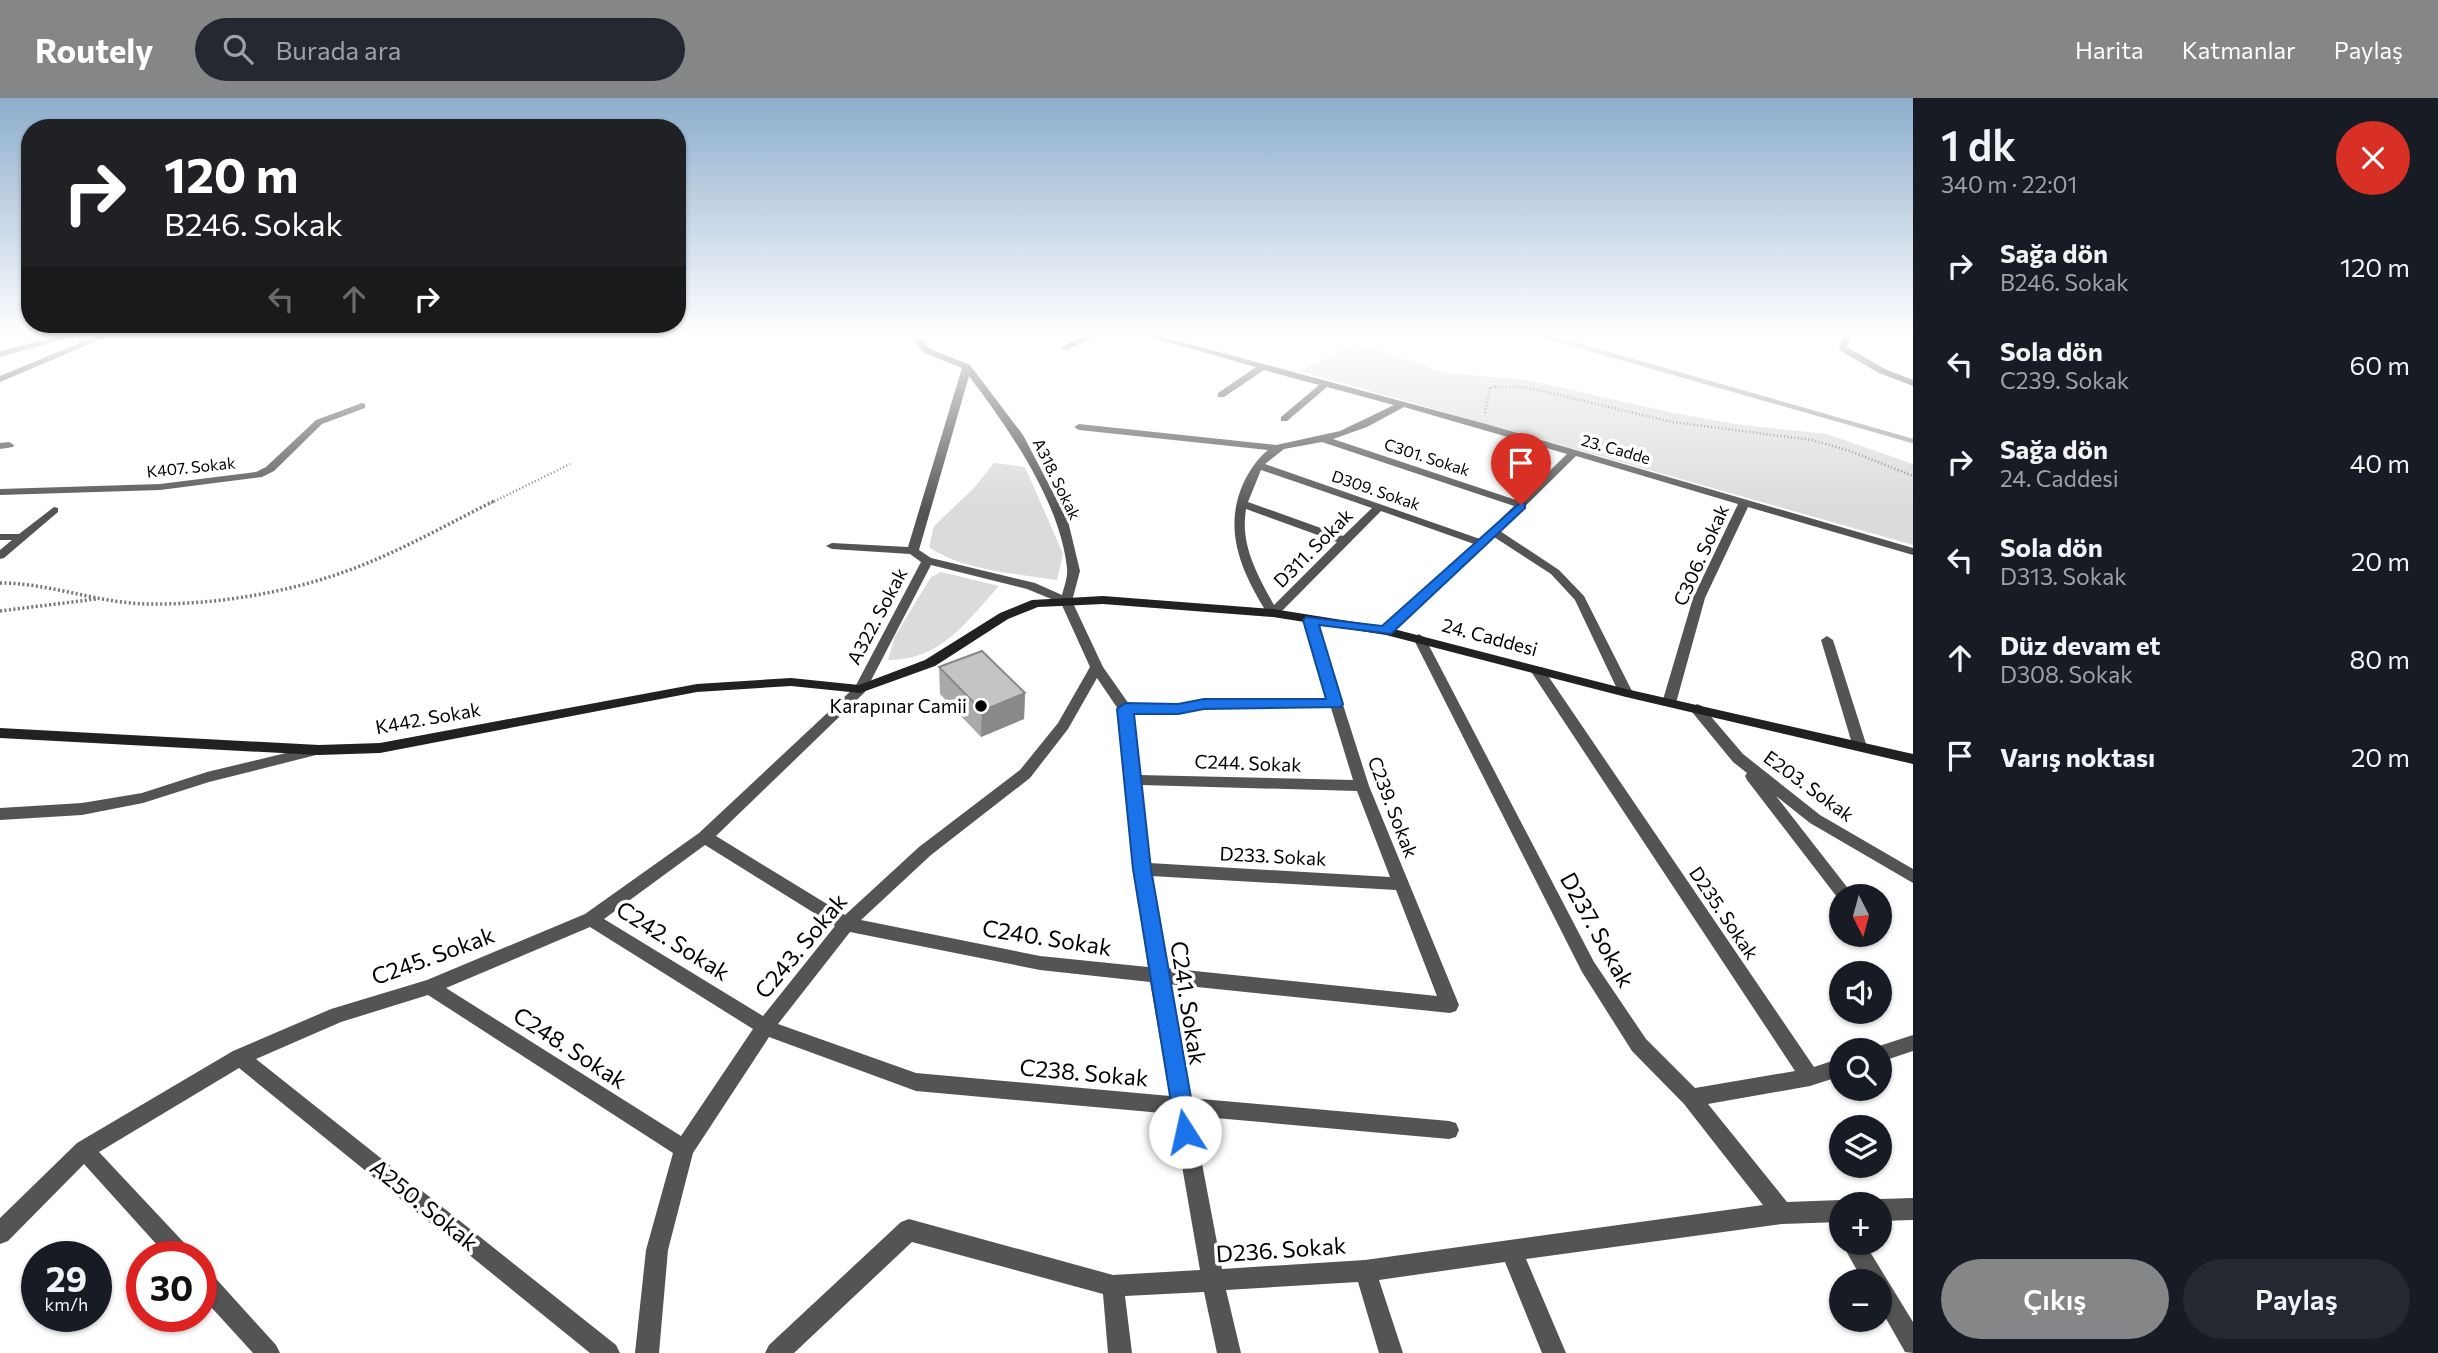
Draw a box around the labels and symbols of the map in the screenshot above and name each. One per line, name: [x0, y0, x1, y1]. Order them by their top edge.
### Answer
street label: 23. Cadde: [1579, 430, 1653, 467]
pin: [1491, 433, 1551, 505]
street label: C301. Sokak: [1382, 434, 1473, 479]
street label: A318. Sokak: [1030, 435, 1085, 523]
street label: K407. Sokak: [146, 452, 237, 481]
street label: D309. Sokak: [1329, 466, 1423, 514]
street label: C306. Sokak: [1668, 501, 1733, 609]
street label: D311. Sokak: [1268, 503, 1357, 592]
street label: A322. Sokak: [841, 564, 912, 668]
street label: 24. Caddesi: [1440, 613, 1540, 660]
place label: Karapınar Camii: [830, 694, 967, 717]
street label: K442. Sokak: [373, 697, 482, 738]
marker: Karapınar Camii: [973, 698, 989, 714]
street label: E203. Sokak: [1760, 745, 1859, 826]
street label: C244. Sokak: [1194, 749, 1302, 776]
street label: C239. Sokak: [1364, 753, 1423, 861]
street label: D233. Sokak: [1219, 841, 1327, 870]
street label: D235. Sokak: [1685, 862, 1764, 964]
street label: D237. Sokak: [1555, 867, 1641, 992]
north arrow: [1829, 884, 1892, 947]
street label: C243. Sokak: [748, 887, 853, 1004]
street label: C242. Sokak: [612, 894, 736, 986]
street label: C240. Sokak: [980, 913, 1114, 961]
street label: C245. Sokak: [367, 920, 498, 990]
street label: C241. Sokak: [1165, 939, 1213, 1067]
street label: C248. Sokak: [509, 1000, 633, 1094]
street label: C238. Sokak: [1019, 1052, 1150, 1092]
position arrow: [1148, 1095, 1222, 1169]
street label: A250. Sokak: [365, 1152, 485, 1256]
street label: D236. Sokak: [1215, 1230, 1347, 1268]
speed limit sign: 30: [126, 1241, 217, 1332]

